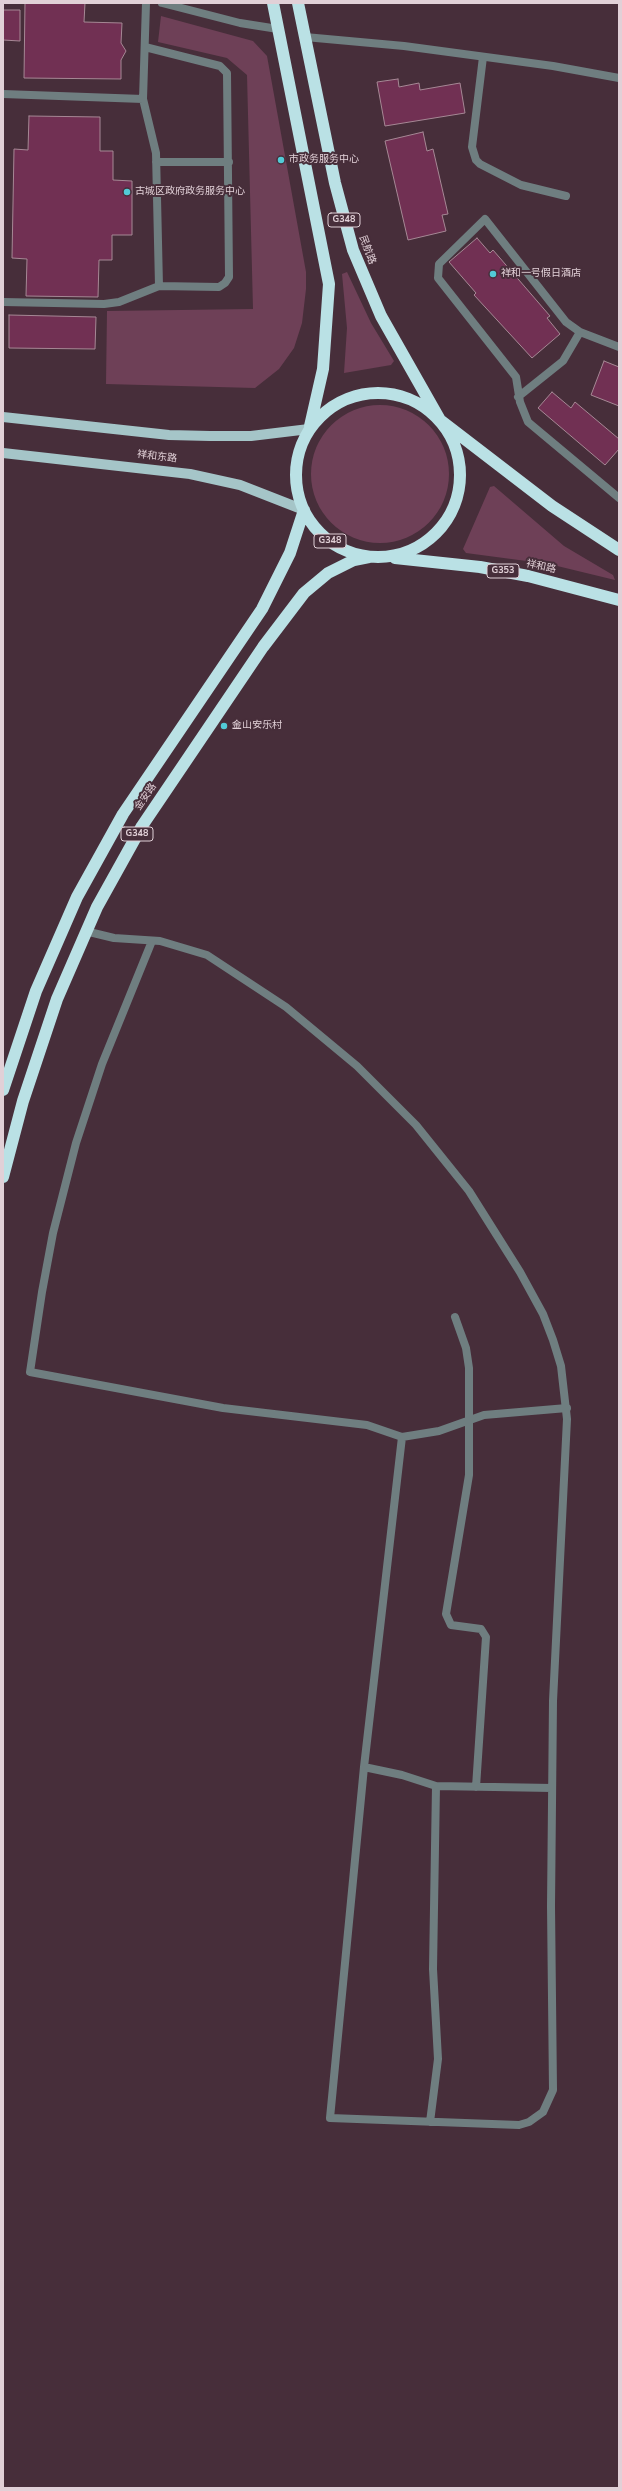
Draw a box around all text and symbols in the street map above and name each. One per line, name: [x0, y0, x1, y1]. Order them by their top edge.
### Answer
place label: 市政务服务中心: [289, 154, 359, 166]
marker: 市政务服务中心: [276, 155, 286, 165]
place label: 古城区政府政务服务中心: [135, 186, 245, 198]
marker: 古城区政府政务服务中心: [122, 187, 132, 197]
road number: G348: [328, 213, 360, 227]
street label: 民航路: [356, 234, 378, 266]
place label: 祥和一号假日酒店: [501, 268, 581, 280]
marker: 祥和一号假日酒店: [488, 269, 498, 279]
street label: 祥和东路: [136, 449, 178, 465]
road number: G348: [314, 534, 346, 548]
street label: 祥和路: [525, 558, 557, 576]
road number: G353: [487, 564, 519, 578]
place label: 金山安乐村: [232, 720, 282, 732]
marker: 金山安乐村: [219, 721, 229, 731]
street label: 金安路: [133, 781, 159, 813]
road number: G348: [121, 827, 153, 841]

